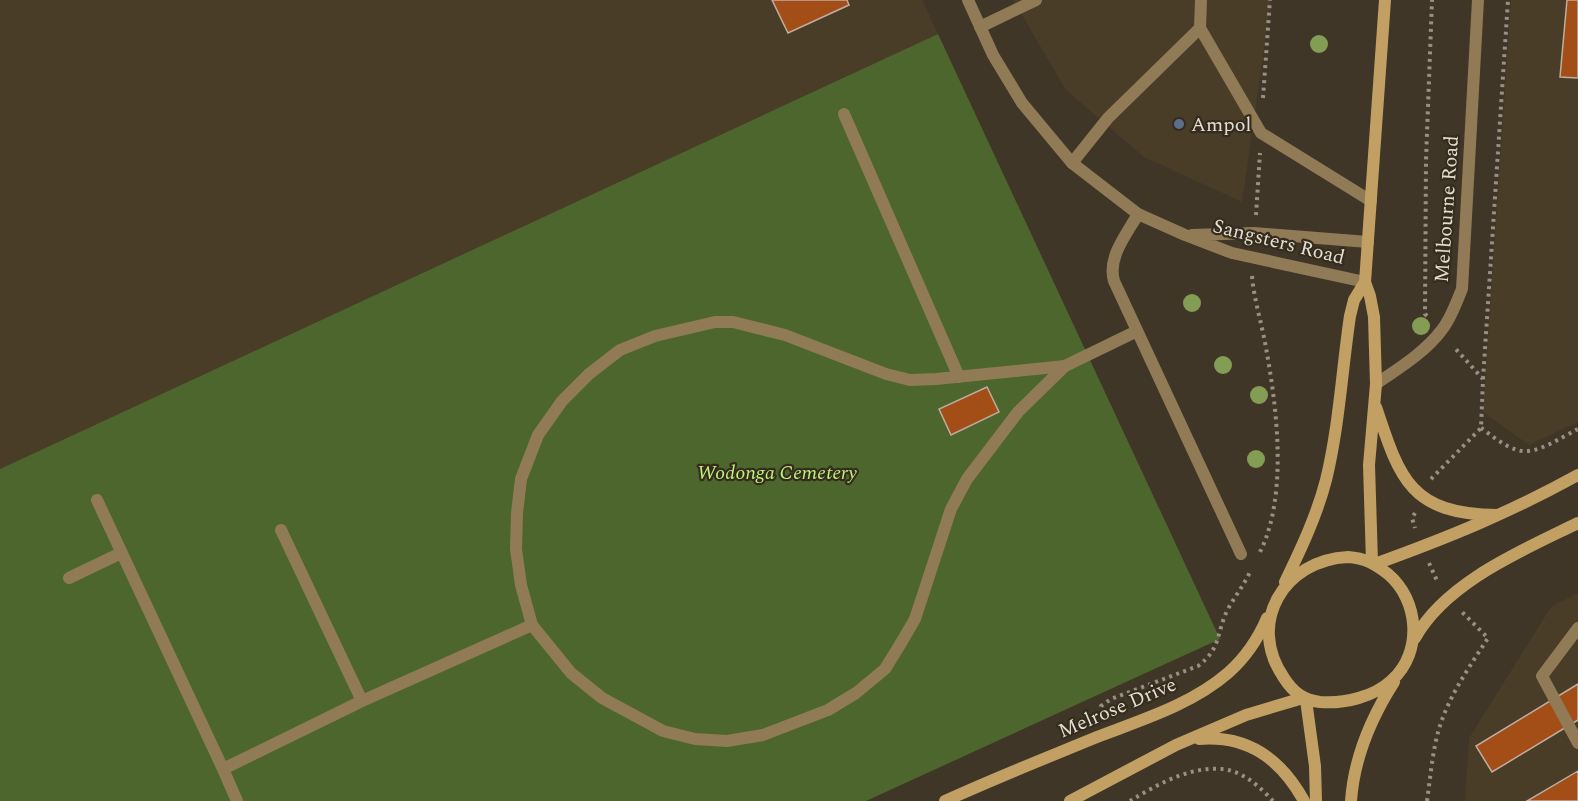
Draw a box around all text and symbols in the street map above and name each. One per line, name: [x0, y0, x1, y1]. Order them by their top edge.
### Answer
place label: Ampol: [1191, 110, 1251, 140]
marker: Ampol: [1172, 117, 1186, 131]
street label: Melbourne Road: [1427, 134, 1467, 284]
street label: Sangsters Road: [1210, 211, 1348, 273]
park label: Wodonga Cemetery: [697, 458, 857, 488]
street label: Melrose Drive: [1054, 670, 1181, 746]

